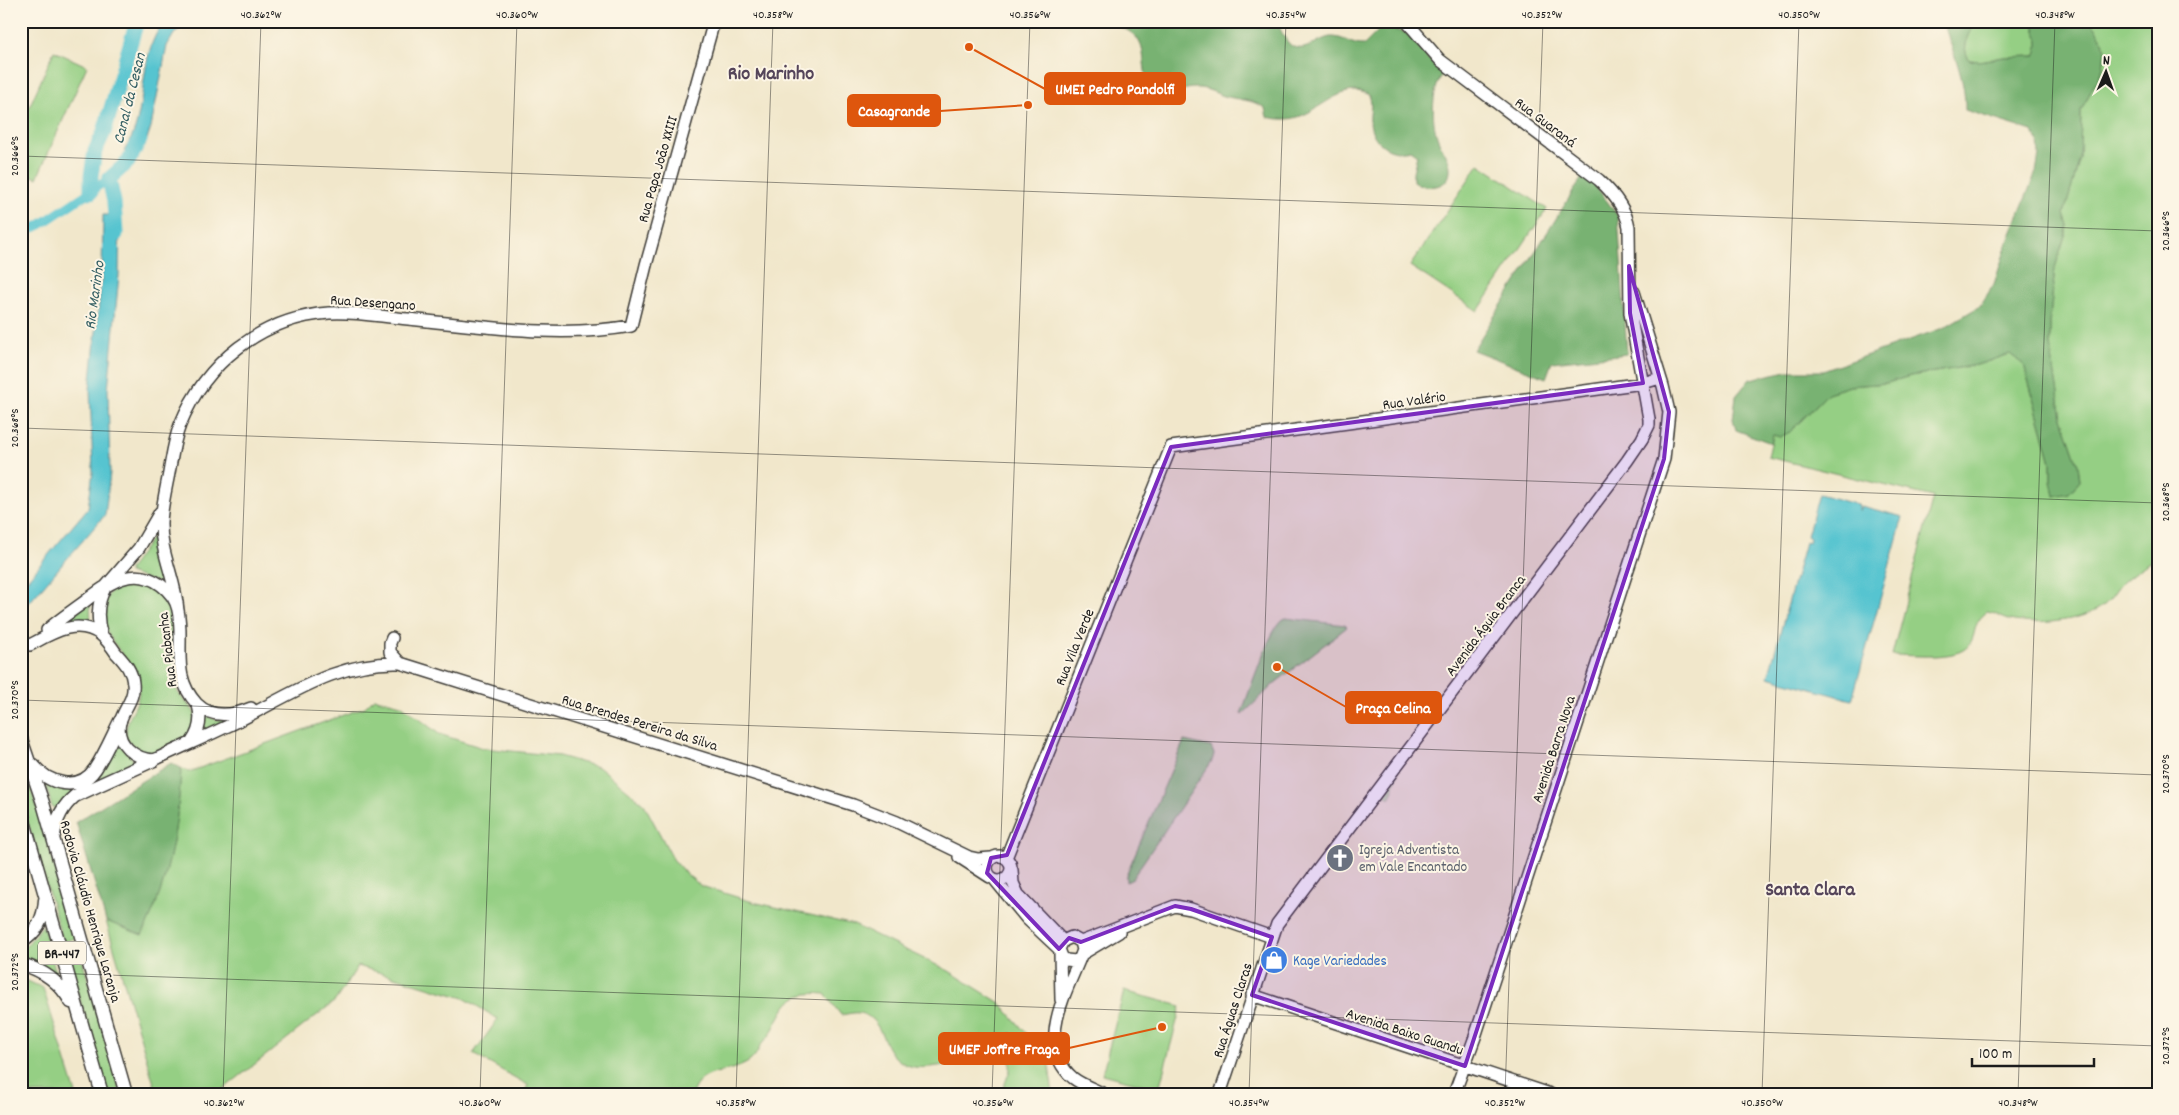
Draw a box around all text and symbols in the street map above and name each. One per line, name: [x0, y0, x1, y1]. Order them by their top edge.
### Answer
text: 40.362°W: [241, 7, 281, 24]
text: 40.360°W: [496, 7, 538, 24]
text: 40.358°W: [753, 7, 793, 24]
text: 40.356°W: [1009, 7, 1051, 24]
text: 40.354°W: [1266, 7, 1306, 24]
text: 40.352°W: [1522, 7, 1562, 24]
text: 40.350°W: [1778, 7, 1820, 24]
text: 40.348°W: [2035, 7, 2075, 24]
north arrow: [2082, 48, 2132, 98]
water label: Canal da Cesan: [108, 50, 153, 147]
text: N: [2103, 51, 2110, 71]
district label: Rio Marinho: [728, 61, 814, 89]
callout: UMEI Pedro Pandolfi: [1045, 73, 1185, 104]
text: UMEI Pedro Pandolfi: [1055, 79, 1175, 102]
street label: Rua Guaraná: [1509, 93, 1581, 154]
callout: Casagrande: [848, 95, 940, 126]
text: Casagrande: [858, 101, 930, 124]
street label: Rua Papa João XXIII: [633, 113, 685, 225]
text: 20.366°S: [7, 136, 24, 176]
text: 20.366°S: [2158, 211, 2175, 251]
water label: Rio Marinho: [79, 259, 112, 331]
street label: Rua Desengano: [329, 290, 417, 318]
street label: Rua Valério: [1381, 387, 1448, 417]
text: 20.368°S: [7, 409, 24, 447]
text: 20.368°S: [2158, 483, 2175, 521]
street label: Avenida Águia Branca: [1441, 570, 1533, 682]
street label: Rua Vila Verde: [1050, 606, 1101, 690]
street label: Rua Piabanha: [153, 610, 184, 688]
text: 20.370°S: [7, 680, 24, 720]
street label: Rua Brendes Pereira da Silva: [559, 690, 721, 758]
callout: Praça Celina: [1346, 692, 1441, 723]
street label: Avenida Barra Nova: [1527, 692, 1583, 806]
text: Praça Celina: [1356, 698, 1432, 721]
text: 20.370°S: [2158, 754, 2175, 794]
street label: Rodovia Cláudio Henrique Laranja: [53, 818, 126, 1006]
place label: Igreja Adventista em Vale Encantado: [1359, 840, 1468, 879]
church icon: Igreja Adventista em Vale Encantado: [1325, 843, 1355, 873]
district label: Santa Clara: [1765, 877, 1855, 905]
road number: BR-447: [38, 941, 86, 964]
shop icon: Kage Variedades: [1259, 945, 1289, 975]
place label: Kage Variedades: [1293, 951, 1387, 973]
text: 20.372°S: [7, 953, 24, 991]
street label: Rua Águas Claras: [1208, 960, 1260, 1061]
street label: Avenida Baixo Guandu: [1343, 1004, 1466, 1062]
text: 20.372°S: [2158, 1027, 2175, 1065]
callout: UMEF Joffre Fraga: [939, 1033, 1069, 1064]
scale bar: [1972, 1035, 2094, 1067]
text: UMEF Joffre Fraga: [949, 1039, 1061, 1062]
text: 100 m: [1979, 1044, 2012, 1066]
text: 40.362°W: [204, 1095, 244, 1112]
text: 40.360°W: [459, 1095, 501, 1112]
text: 40.358°W: [716, 1095, 756, 1112]
text: 40.356°W: [972, 1095, 1014, 1112]
text: 40.354°W: [1229, 1095, 1269, 1112]
text: 40.352°W: [1485, 1095, 1525, 1112]
text: 40.350°W: [1741, 1095, 1783, 1112]
text: 40.348°W: [1998, 1095, 2038, 1112]

